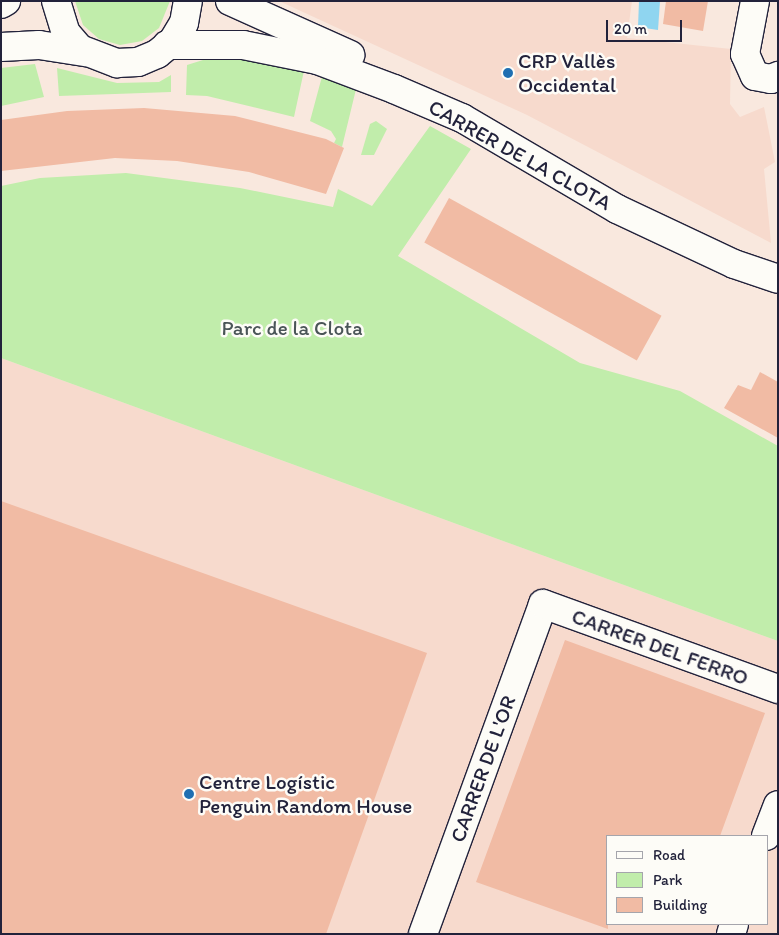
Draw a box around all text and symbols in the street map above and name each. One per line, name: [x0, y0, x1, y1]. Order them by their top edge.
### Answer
scale bar: [609, 10, 685, 42]
text: 20 m: [614, 20, 647, 38]
place label: CRP Vallès Occidental: [518, 48, 616, 98]
marker: CRP Vallès Occidental: [502, 67, 514, 79]
street label: CARRER DE LA CLOTA: [424, 94, 616, 216]
park label: Parc de la Clota: [221, 315, 363, 341]
street label: CARRER DEL FERRO: [568, 603, 752, 691]
street label: CARRER DE L'OR: [445, 692, 521, 846]
place label: Centre Logístic Penguin Random House: [199, 769, 412, 819]
marker: Centre Logístic Penguin Random House: [183, 788, 195, 800]
legend: [606, 835, 769, 925]
text: Road: [653, 846, 685, 864]
text: Park: [653, 871, 683, 889]
text: Building: [653, 896, 707, 914]

